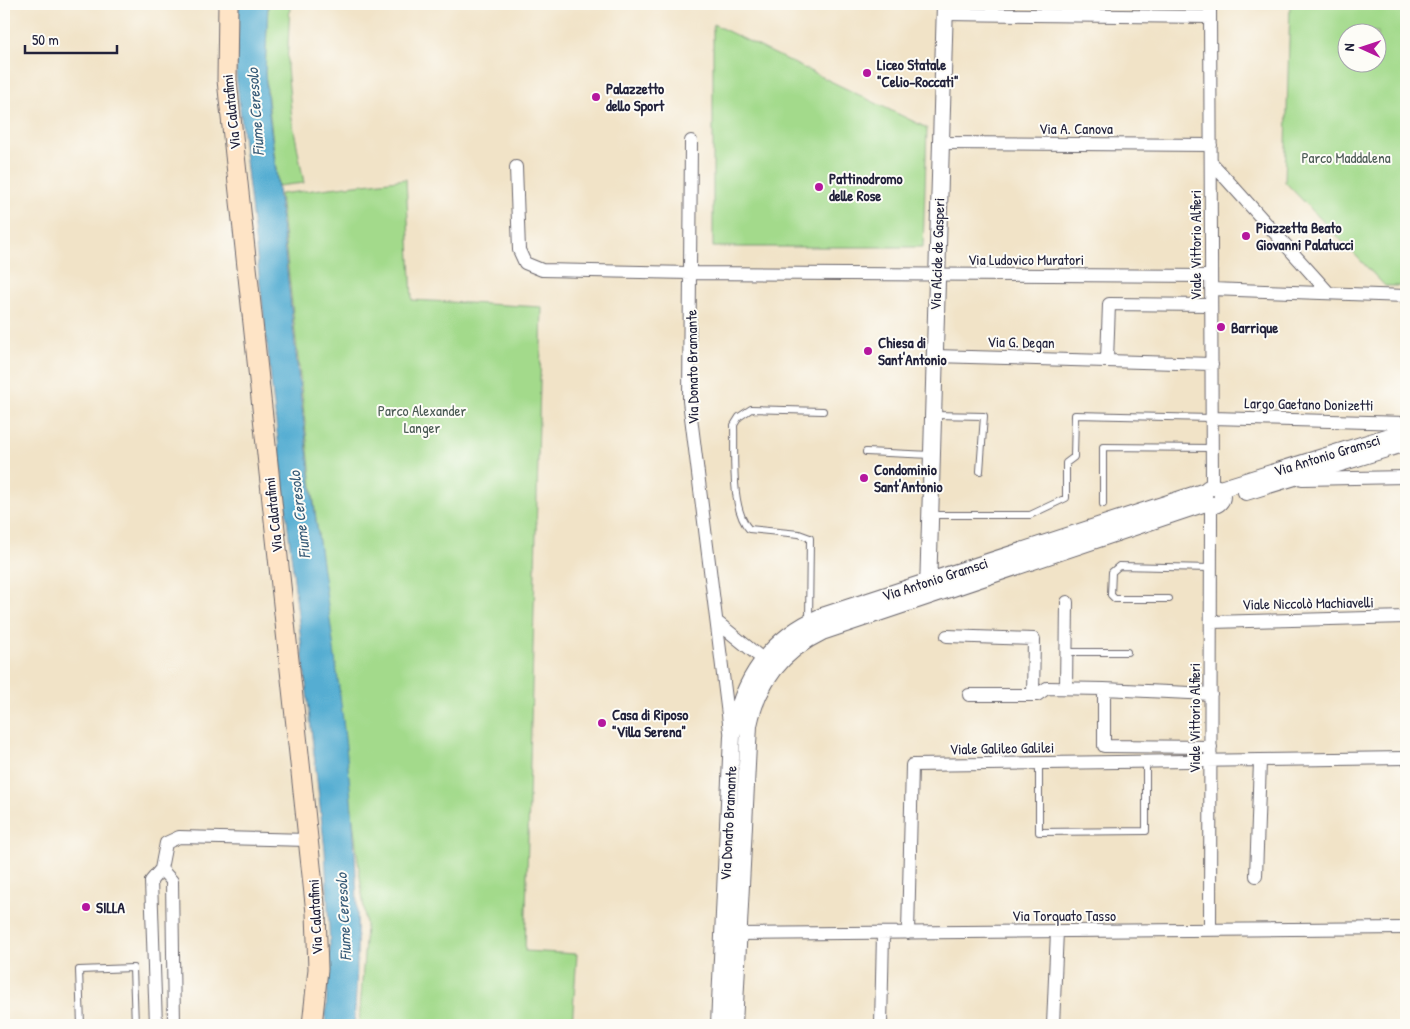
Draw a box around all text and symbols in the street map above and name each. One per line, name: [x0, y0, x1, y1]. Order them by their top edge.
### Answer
scale bar: [25, 22, 118, 54]
north arrow: [1338, 22, 1388, 72]
text: 50 m: [32, 29, 59, 50]
text: N: [1339, 43, 1358, 52]
place label: Liceo Statale "Celio-Roccati": [877, 54, 959, 92]
water label: Fiume Ceresolo: [241, 66, 269, 157]
marker: Liceo Statale "Celio-Roccati": [861, 67, 873, 79]
street label: Via Calatafimi: [217, 73, 245, 151]
place label: Palazzetto dello Sport: [606, 78, 665, 117]
marker: Palazzetto dello Sport: [590, 91, 602, 103]
street label: Via A. Canova: [1039, 118, 1113, 139]
park label: Parco Maddalena: [1301, 147, 1391, 168]
place label: Pattinodromo delle Rose: [829, 168, 903, 206]
marker: Pattinodromo delle Rose: [813, 181, 825, 193]
street label: Viale Vittorio Alfieri: [1185, 190, 1206, 300]
street label: Via Alcide de Gasperi: [925, 197, 949, 311]
place label: Piazzetta Beato Giovanni Palatucci: [1256, 217, 1354, 255]
marker: Piazzetta Beato Giovanni Palatucci: [1240, 230, 1252, 242]
street label: Via Ludovico Muratori: [968, 249, 1084, 270]
street label: Via Donato Bramante: [680, 309, 704, 425]
place label: Barrique: [1231, 317, 1278, 339]
marker: Barrique: [1215, 321, 1227, 333]
street label: Via G. Degan: [987, 331, 1055, 353]
place label: Chiesa di Sant'Antonio: [878, 332, 947, 370]
marker: Chiesa di Sant'Antonio: [862, 345, 874, 357]
street label: Largo Gaetano Donizetti: [1244, 392, 1374, 416]
park label: Parco Alexander Langer: [378, 400, 466, 438]
street label: Via Antonio Gramsci: [1271, 429, 1383, 481]
place label: Condominio Sant'Antonio: [874, 459, 943, 497]
water label: Fiume Ceresolo: [283, 469, 315, 560]
marker: Condominio Sant'Antonio: [858, 472, 870, 484]
street label: Via Calatafimi: [259, 476, 287, 554]
street label: Via Antonio Gramsci: [879, 552, 991, 606]
street label: Viale Niccolò Machiavelli: [1242, 591, 1374, 615]
street label: Viale Vittorio Alfieri: [1184, 663, 1205, 773]
place label: Casa di Riposo "Villa Serena": [612, 704, 688, 742]
marker: Casa di Riposo "Villa Serena": [596, 717, 608, 729]
street label: Viale Galileo Galilei: [949, 737, 1055, 759]
street label: Via Donato Bramante: [715, 765, 741, 881]
water label: Fiume Ceresolo: [330, 871, 356, 961]
street label: Via Calatafimi: [303, 879, 327, 955]
place label: SILLA: [96, 897, 126, 918]
marker: SILLA: [80, 901, 92, 913]
street label: Via Torquato Tasso: [1012, 905, 1116, 926]

